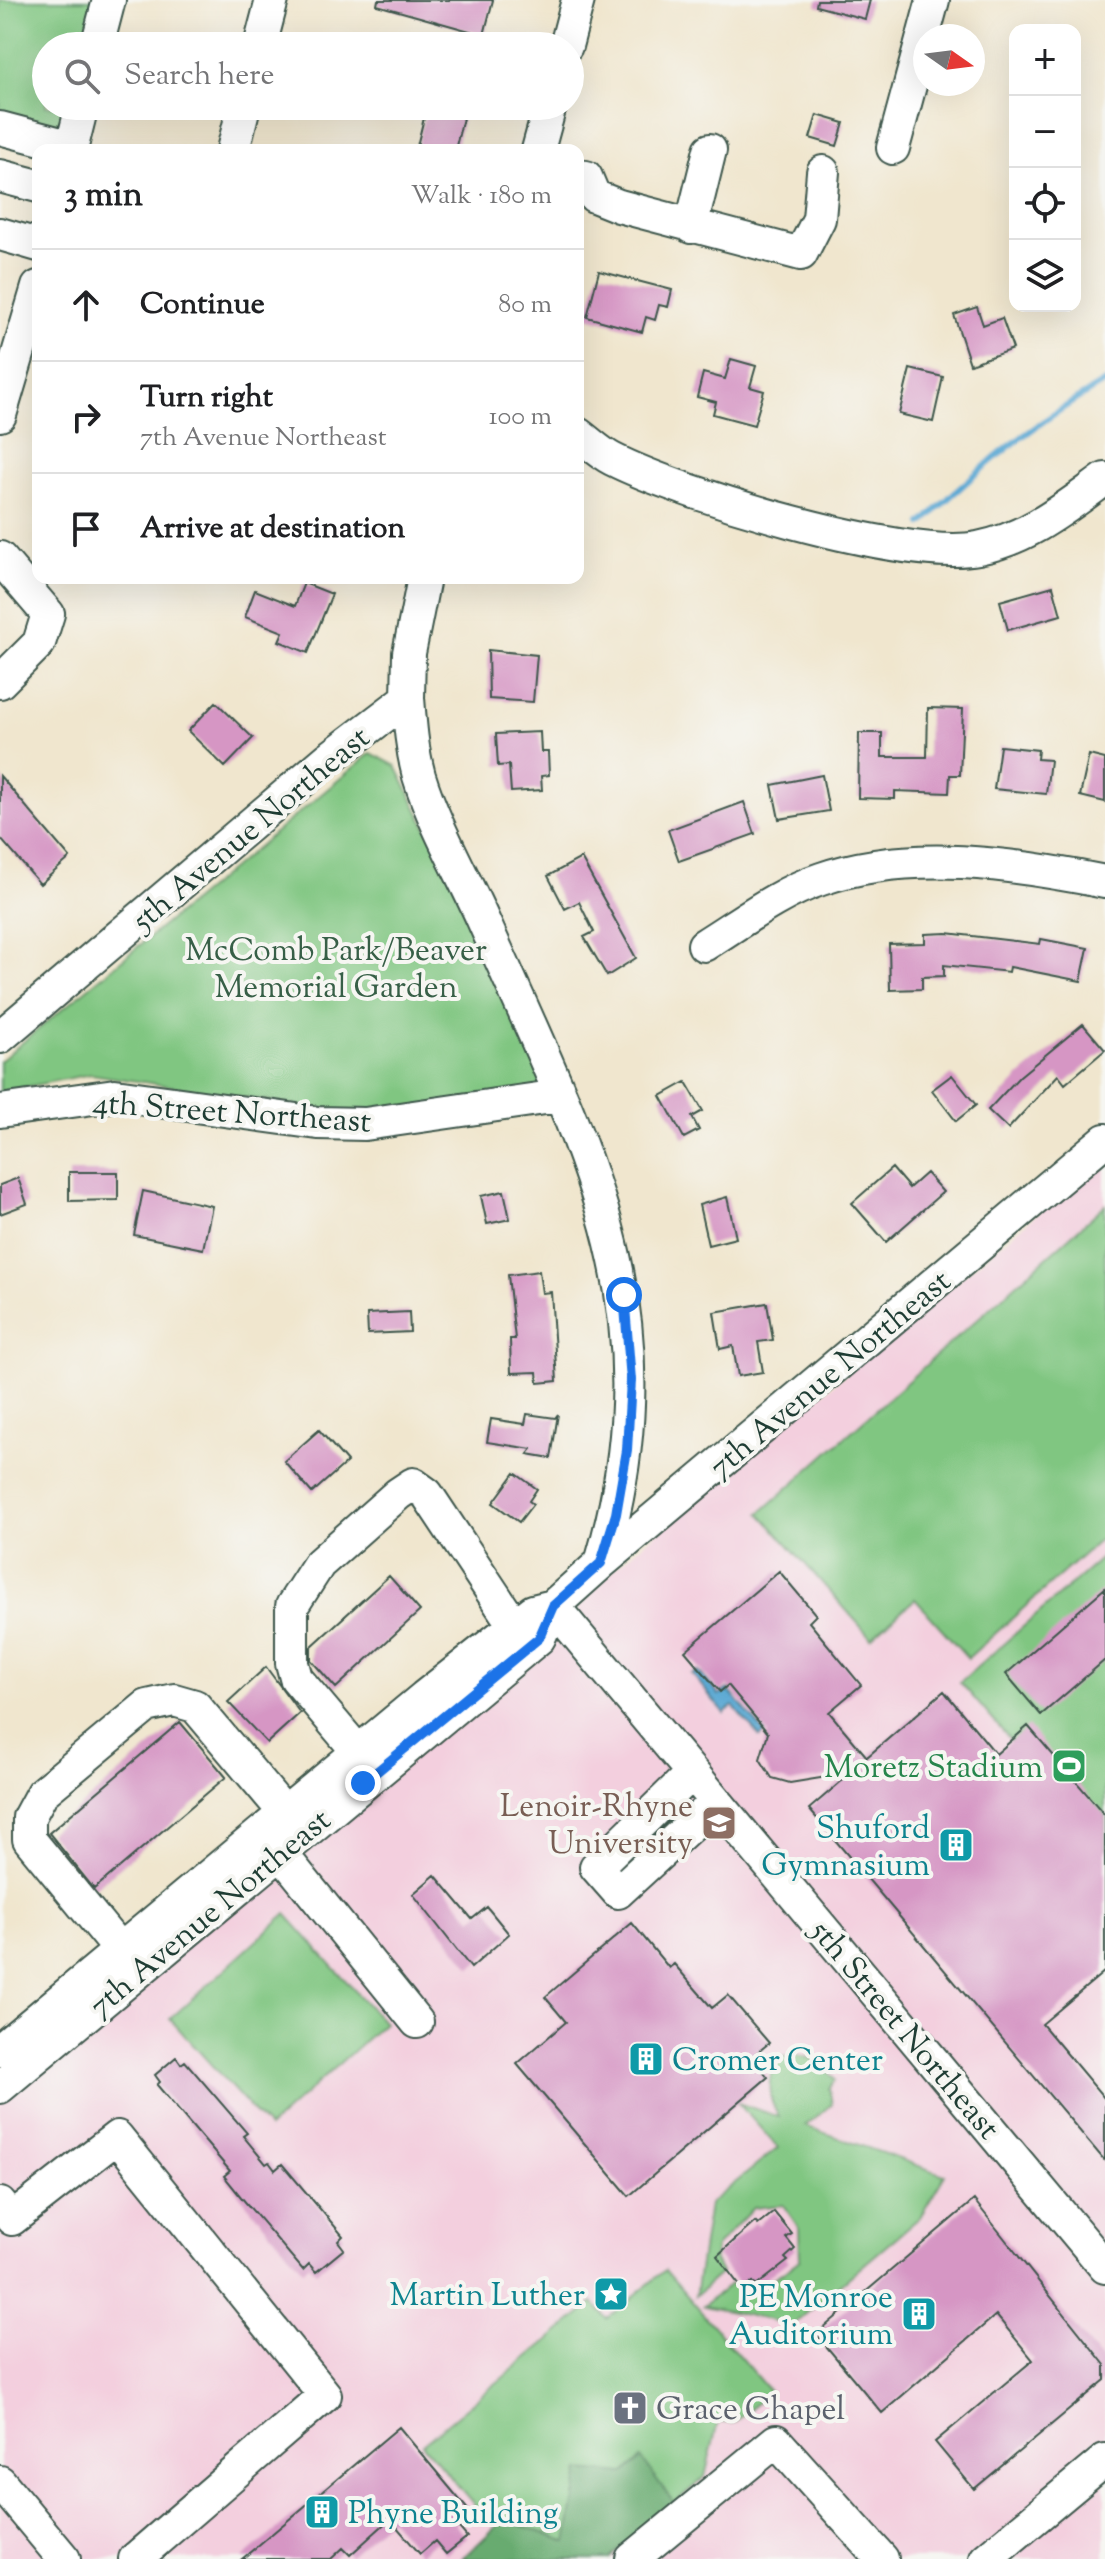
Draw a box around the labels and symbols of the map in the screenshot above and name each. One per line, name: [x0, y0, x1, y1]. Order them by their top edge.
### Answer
north arrow: [913, 24, 985, 96]
street label: 5th Avenue Northeast: [121, 717, 381, 945]
park label: McComb Park/Beaver Memorial Garden: [185, 929, 487, 1012]
street label: 4th Street Northeast: [91, 1081, 373, 1147]
street label: 7th Avenue Northeast: [700, 1260, 962, 1490]
route start: [606, 1277, 642, 1313]
place label: Moretz Stadium: [824, 1746, 1043, 1792]
sports icon: Moretz Stadium: [1050, 1747, 1088, 1785]
route end: [345, 1765, 381, 1801]
place label: Lenoir-Rhyne University: [500, 1785, 693, 1868]
street label: 7th Avenue Northeast: [80, 1799, 342, 2029]
school or university icon: Lenoir-Rhyne University: [700, 1804, 738, 1842]
place label: Shuford Gymnasium: [761, 1807, 930, 1890]
building icon: Shuford Gymnasium: [937, 1826, 975, 1864]
street label: 5th Street Northeast: [797, 1910, 1009, 2151]
place label: Cromer Center: [672, 2039, 883, 2085]
building icon: Cromer Center: [627, 2040, 665, 2078]
place label: Martin Luther: [389, 2274, 585, 2320]
place icon: Martin Luther: [592, 2275, 630, 2313]
place label: PE Monroe Auditorium: [728, 2276, 893, 2359]
building icon: PE Monroe Auditorium: [900, 2295, 938, 2333]
place label: Grace Chapel: [656, 2388, 845, 2434]
church icon: Grace Chapel: [611, 2389, 649, 2427]
place label: Phyne Building: [348, 2492, 558, 2538]
building icon: Phyne Building: [303, 2493, 341, 2531]

